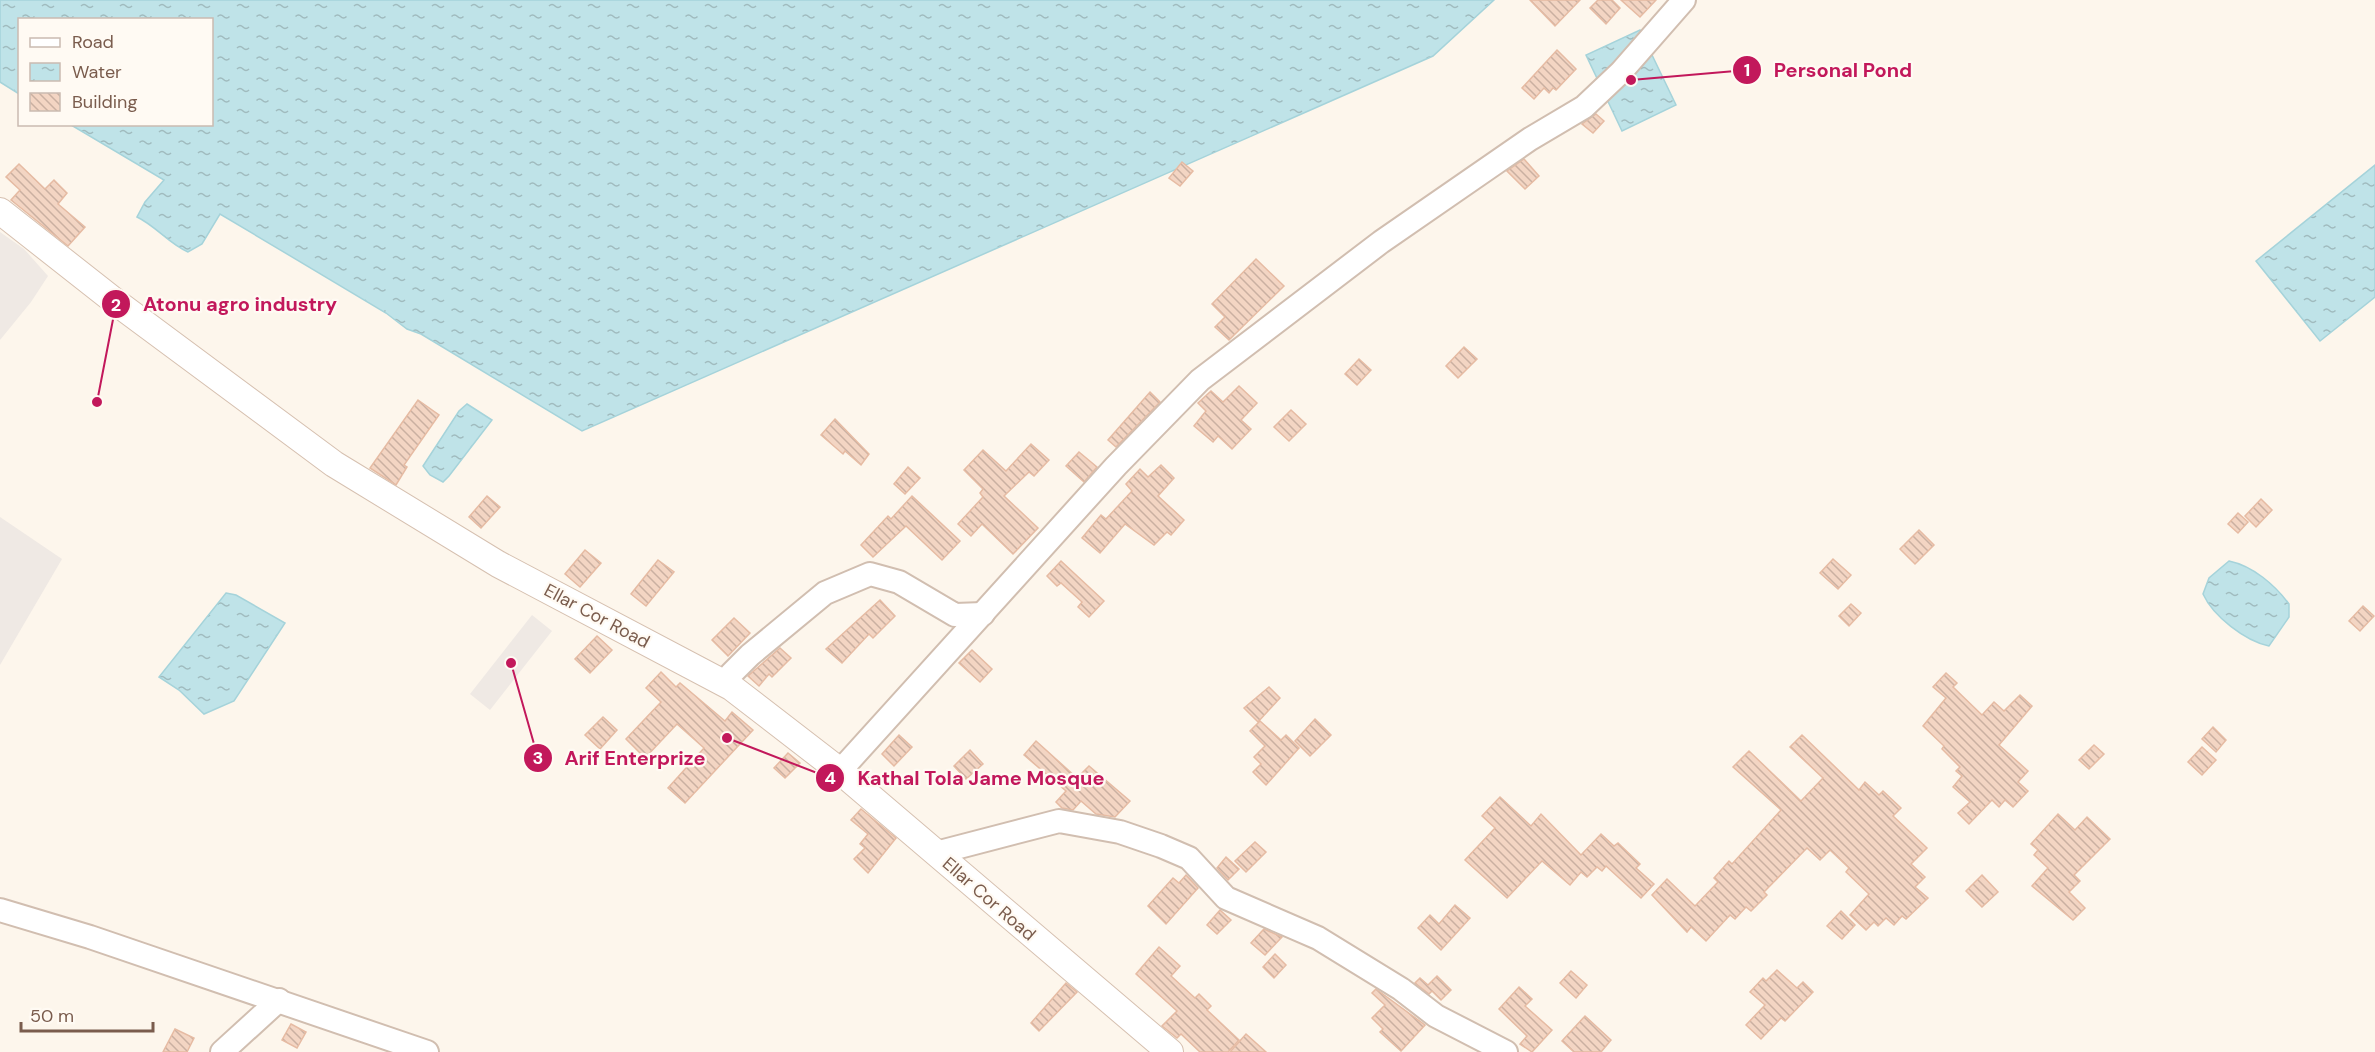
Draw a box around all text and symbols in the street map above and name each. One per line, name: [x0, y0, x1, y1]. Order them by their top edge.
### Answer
legend: [18, 18, 213, 126]
text: Road: [72, 30, 114, 54]
callout: Personal Pond: [1732, 51, 1924, 89]
text: Personal Pond: [1774, 57, 1912, 83]
text: 1: [1744, 58, 1750, 82]
text: Water: [72, 60, 122, 84]
text: Building: [72, 90, 137, 114]
callout: Atonu agro industry: [101, 285, 350, 323]
text: Atonu agro industry: [143, 291, 337, 317]
text: 2: [111, 293, 121, 317]
street label: Ellar Cor Road: [540, 578, 654, 654]
callout: Arif Enterprize: [523, 739, 718, 777]
text: Arif Enterprize: [564, 745, 706, 771]
text: 3: [533, 746, 543, 770]
callout: Kathal Tola Jame Mosque: [815, 759, 1116, 797]
text: Kathal Tola Jame Mosque: [858, 765, 1104, 791]
text: 4: [824, 766, 836, 790]
street label: Ellar Cor Road: [937, 852, 1041, 946]
scale bar: [21, 995, 153, 1033]
text: 50 m: [30, 1004, 74, 1028]

